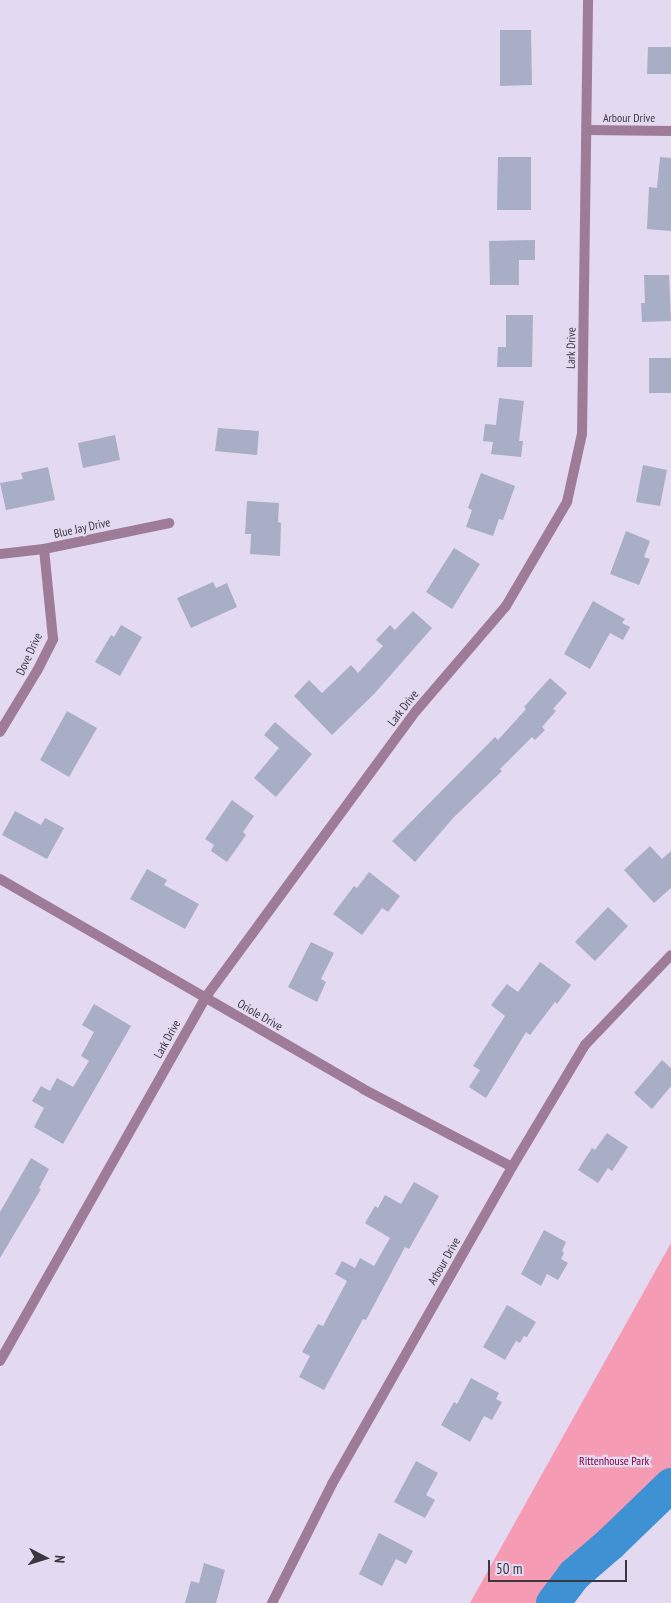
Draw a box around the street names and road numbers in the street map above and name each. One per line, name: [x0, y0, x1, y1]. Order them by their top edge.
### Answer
street label: Arbour Drive: [603, 111, 655, 125]
street label: Lark Drive: [563, 327, 579, 369]
street label: Blue Jay Drive: [52, 515, 112, 541]
street label: Dove Drive: [13, 630, 45, 678]
street label: Lark Drive: [384, 687, 422, 729]
street label: Oriole Drive: [235, 996, 285, 1034]
street label: Lark Drive: [151, 1017, 183, 1061]
street label: Arbour Drive: [425, 1235, 463, 1287]

